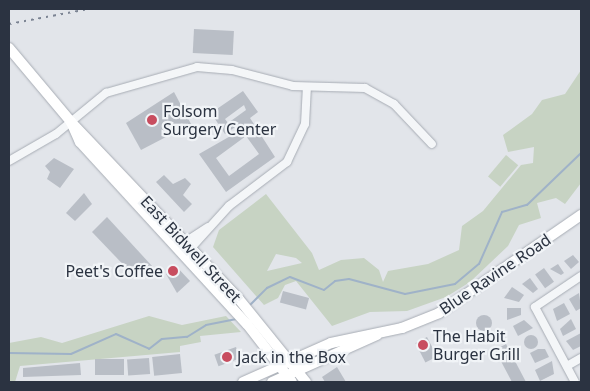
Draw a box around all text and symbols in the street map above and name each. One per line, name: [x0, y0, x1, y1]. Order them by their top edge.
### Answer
place label: Folsom Surgery Center: [163, 101, 276, 139]
marker: Folsom Surgery Center: [145, 113, 159, 127]
street label: East Bidwell Street: [137, 192, 245, 306]
street label: Blue Ravine Road: [436, 230, 554, 318]
place label: Peet's Coffee: [65, 261, 163, 281]
marker: Peet's Coffee: [167, 265, 179, 277]
place label: The Habit Burger Grill: [433, 326, 520, 364]
marker: The Habit Burger Grill: [417, 339, 429, 351]
place label: Jack in the Box: [237, 347, 346, 367]
marker: Jack in the Box: [221, 351, 233, 363]

